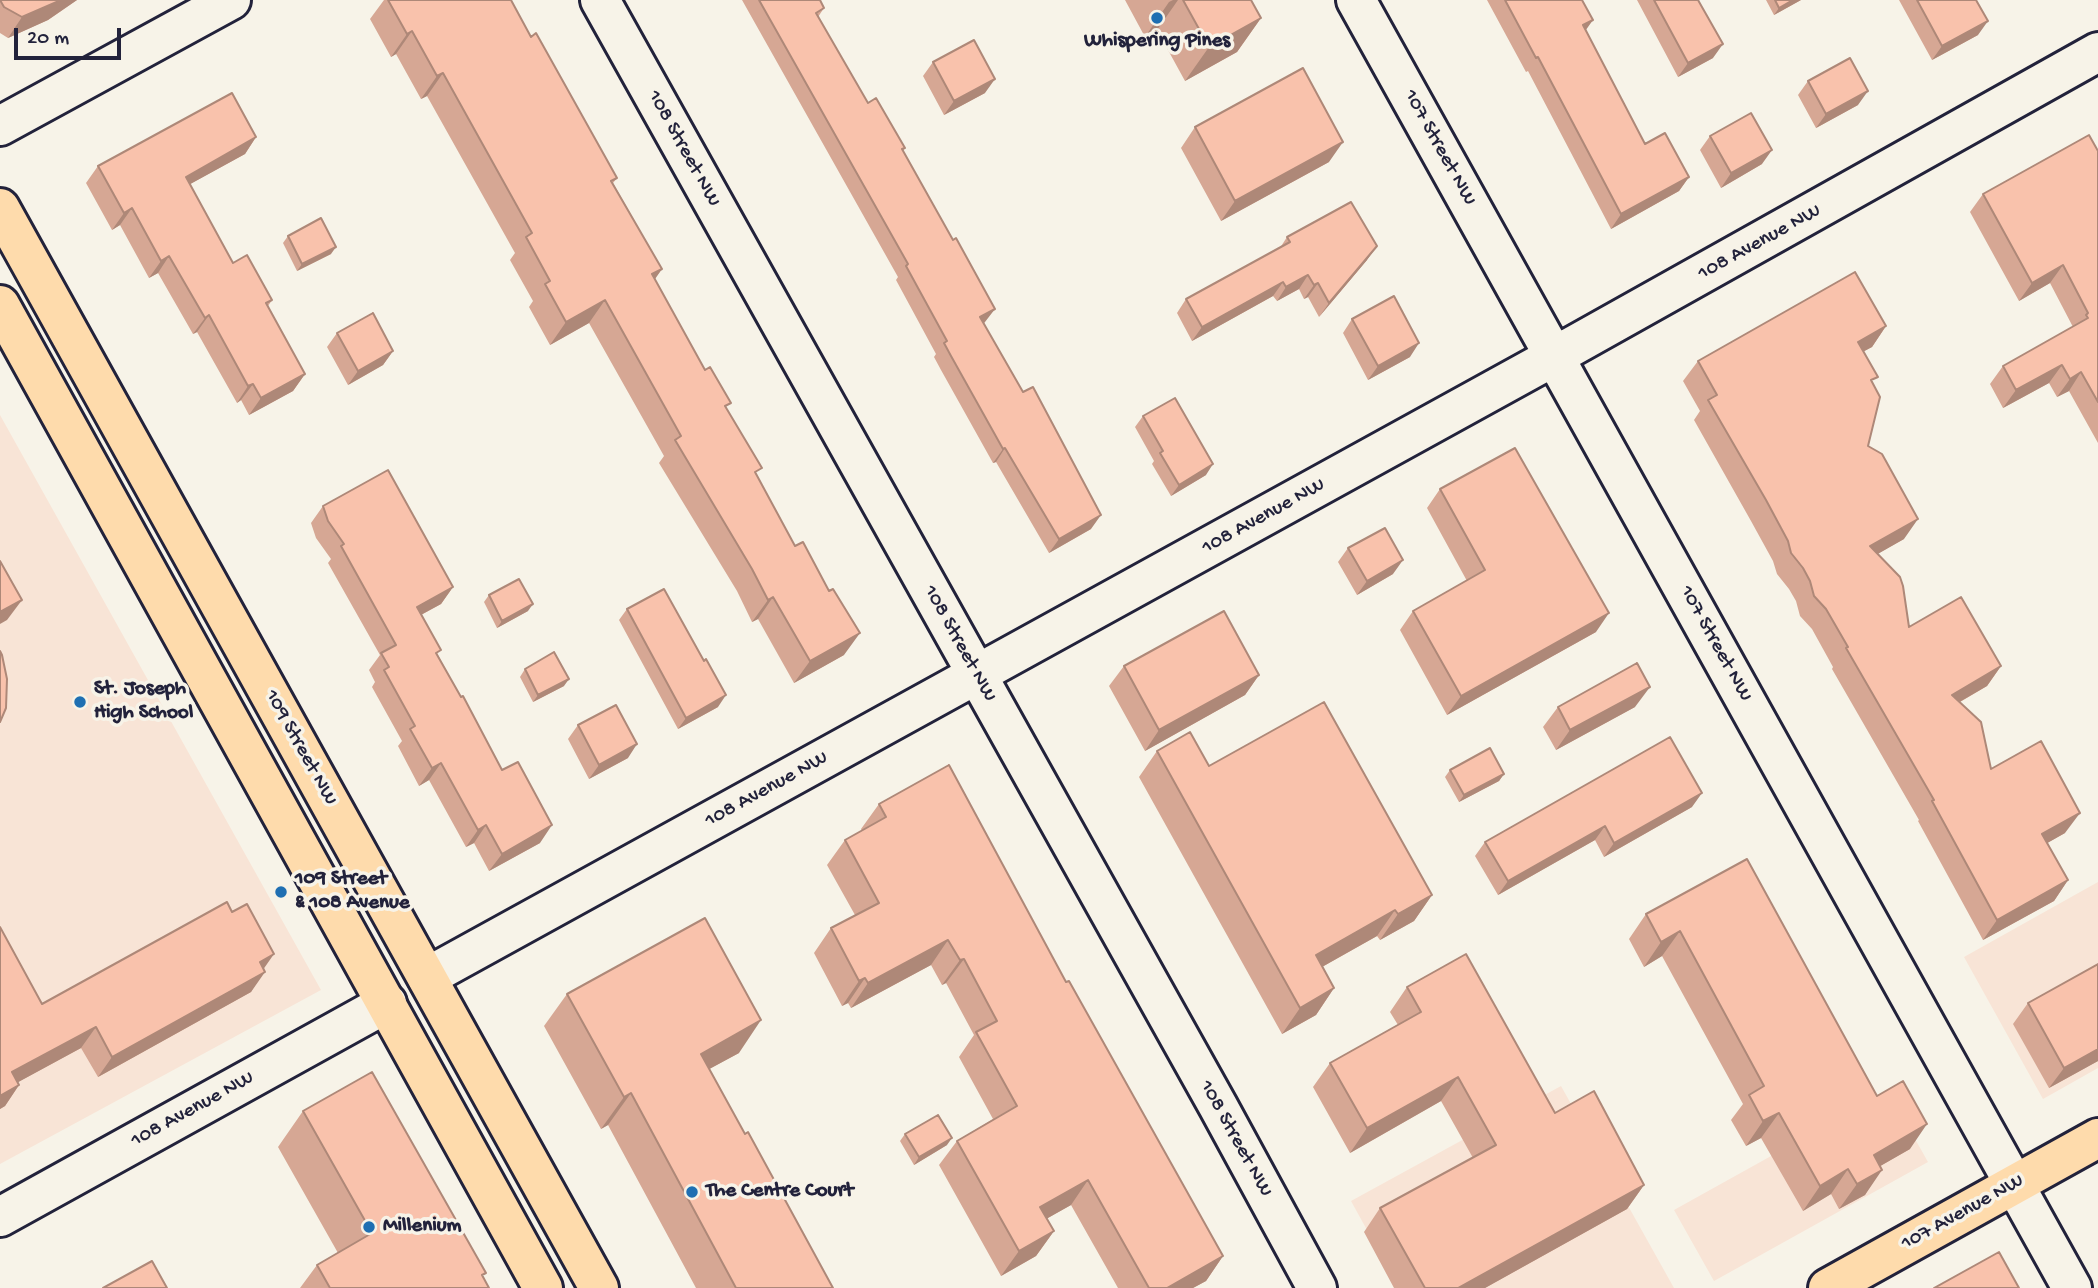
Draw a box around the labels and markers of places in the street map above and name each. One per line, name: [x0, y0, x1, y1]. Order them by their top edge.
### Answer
marker: Whispering Pines: [1149, 10, 1165, 26]
place label: Whispering Pines: [1084, 29, 1230, 55]
place label: St. Joseph High School: [94, 677, 193, 727]
marker: St. Joseph High School: [72, 694, 88, 710]
place label: 109 Street & 108 Avenue: [295, 867, 410, 917]
marker: 109 Street & 108 Avenue: [273, 884, 289, 900]
place label: The Centre Court: [706, 1179, 853, 1205]
marker: The Centre Court: [684, 1184, 700, 1200]
place label: Millenium: [383, 1214, 462, 1240]
marker: Millenium: [361, 1219, 377, 1235]

